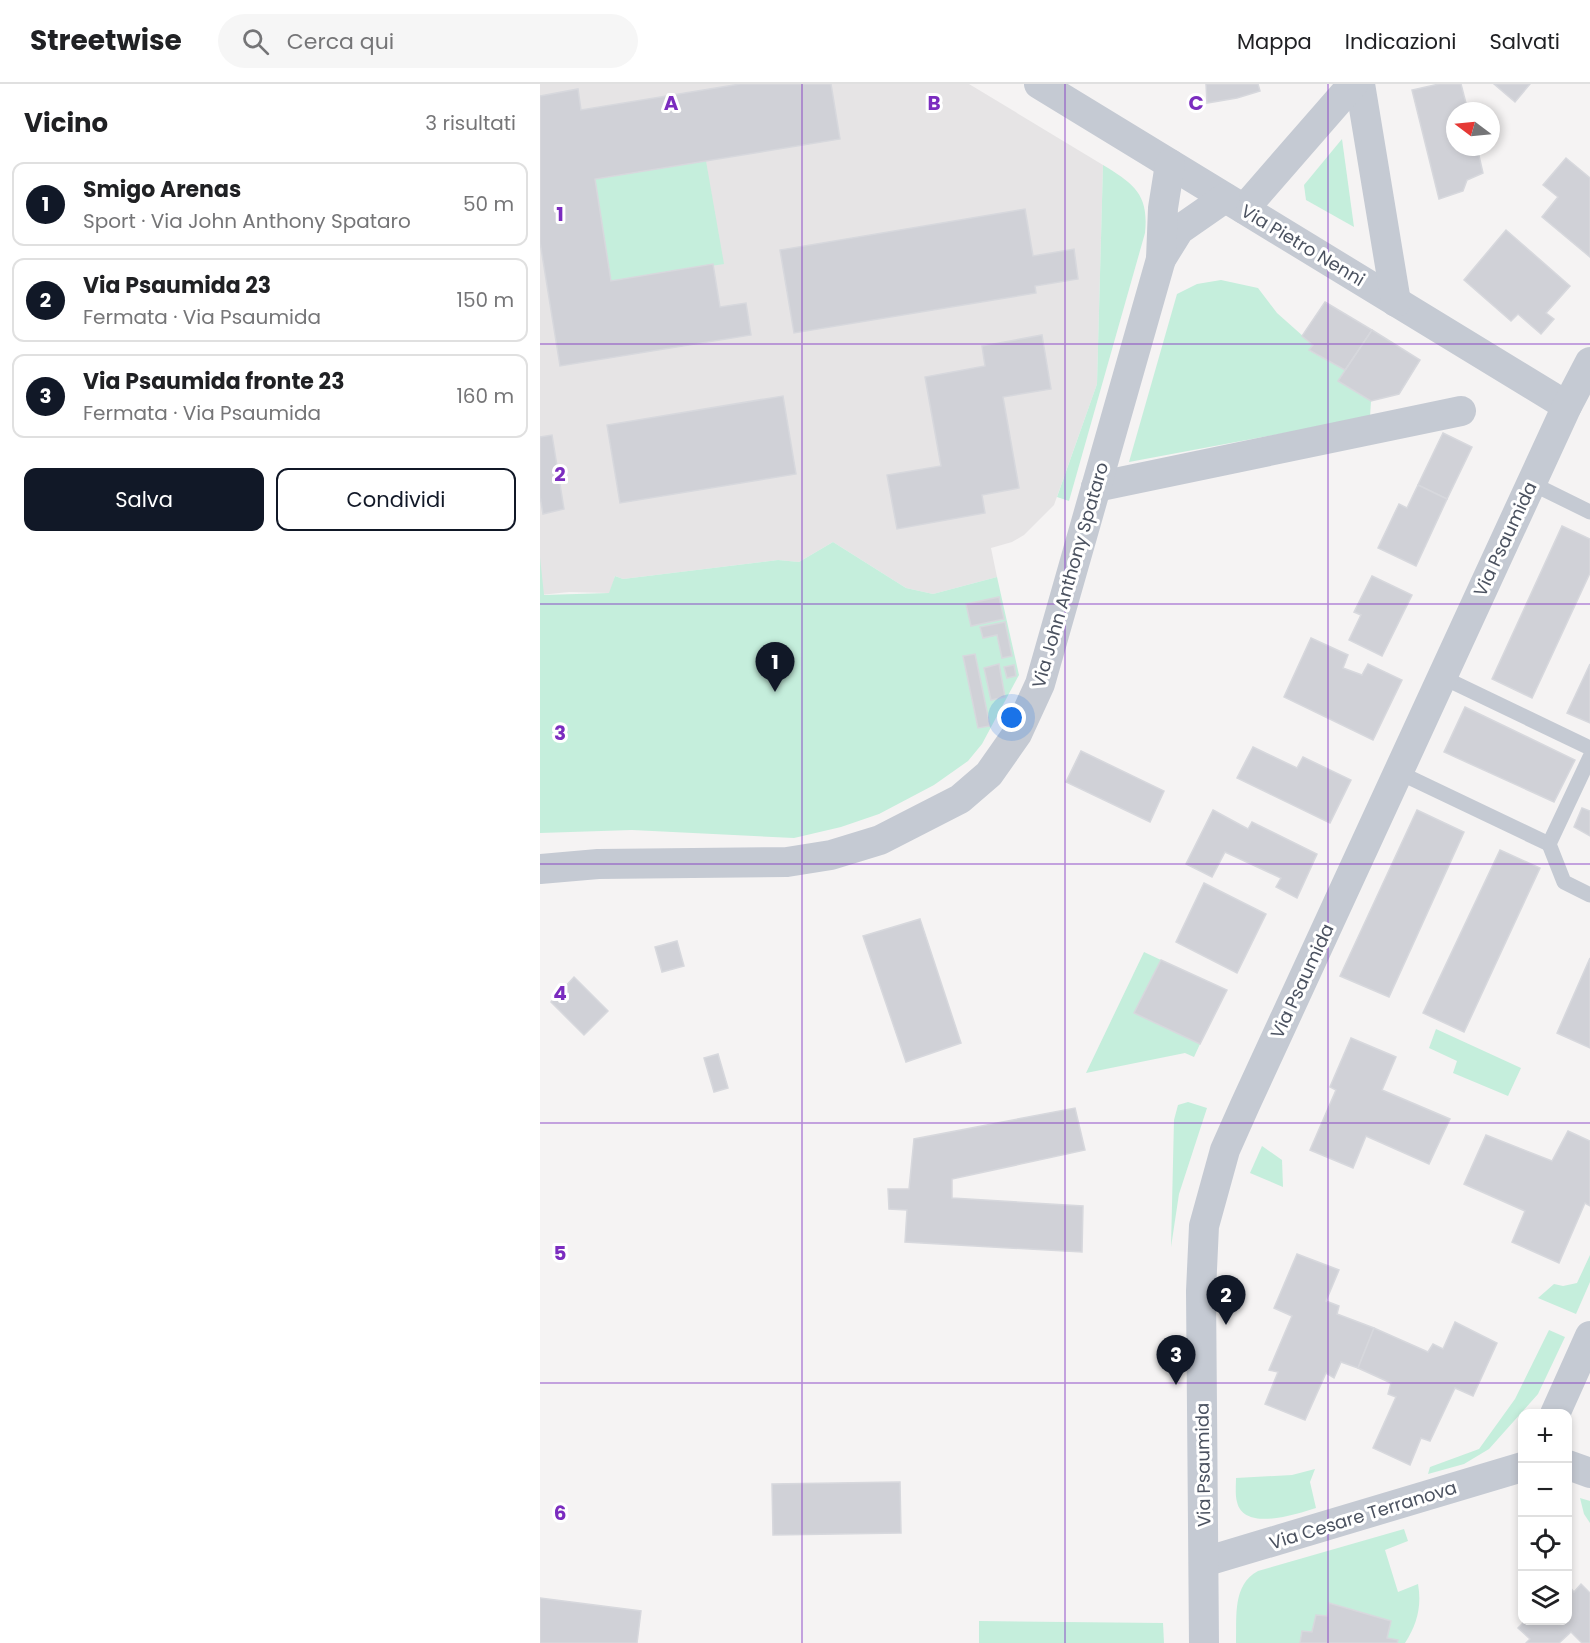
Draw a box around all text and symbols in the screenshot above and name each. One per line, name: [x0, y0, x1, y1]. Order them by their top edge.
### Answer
search box: [218, 14, 638, 68]
text: Streetwise: [30, 21, 182, 60]
icon: search: [239, 25, 272, 58]
text: Cerca qui: [287, 26, 394, 57]
text: Mappa: [1237, 27, 1312, 56]
text: Indicazioni: [1345, 27, 1457, 56]
text: Salvati: [1490, 27, 1560, 56]
text: A: [664, 89, 679, 117]
text: B: [927, 89, 941, 117]
text: C: [1188, 89, 1204, 117]
north arrow: [1446, 102, 1500, 156]
text: Vicino: [24, 105, 108, 141]
text: 3 risultati: [425, 109, 516, 137]
text: Smigo Arenas: [83, 174, 241, 205]
text: 1: [42, 190, 49, 218]
text: 50 m: [463, 190, 514, 218]
street label: Via Pietro Nenni: [1236, 198, 1370, 292]
text: 1: [556, 200, 564, 228]
text: Sport · Via John Anthony Spataro: [83, 207, 411, 235]
text: Via Psaumida 23: [83, 270, 271, 301]
text: 2: [40, 286, 51, 314]
text: 150 m: [457, 286, 514, 314]
text: Fermata · Via Psaumida: [83, 303, 321, 331]
text: Via Psaumida fronte 23: [83, 366, 344, 397]
text: 3: [39, 382, 52, 410]
text: 160 m: [456, 382, 514, 410]
text: Fermata · Via Psaumida: [83, 399, 321, 427]
street label: Via John Anthony Spataro: [1026, 459, 1114, 691]
text: 2: [554, 460, 566, 488]
button: Salva: [24, 468, 264, 531]
button: Condividi: [276, 468, 516, 531]
street label: Via Psaumida: [1467, 477, 1543, 601]
pin: 1: [756, 642, 794, 692]
your location: [997, 703, 1026, 732]
text: 3: [554, 719, 566, 747]
street label: Via Psaumida: [1264, 919, 1340, 1043]
text: 4: [553, 979, 567, 1007]
text: 5: [554, 1239, 567, 1267]
pin: 2: [1206, 1276, 1246, 1325]
pin: 3: [1156, 1336, 1196, 1385]
street label: Via Psaumida: [1189, 1403, 1217, 1527]
map controls: [1518, 1409, 1572, 1625]
button: +: [1518, 1409, 1572, 1463]
button: −: [1518, 1463, 1572, 1517]
street label: Via Cesare Terranova: [1266, 1475, 1460, 1555]
text: 6: [554, 1499, 566, 1527]
button: locate: [1518, 1517, 1572, 1571]
button: layers: [1518, 1571, 1572, 1625]

